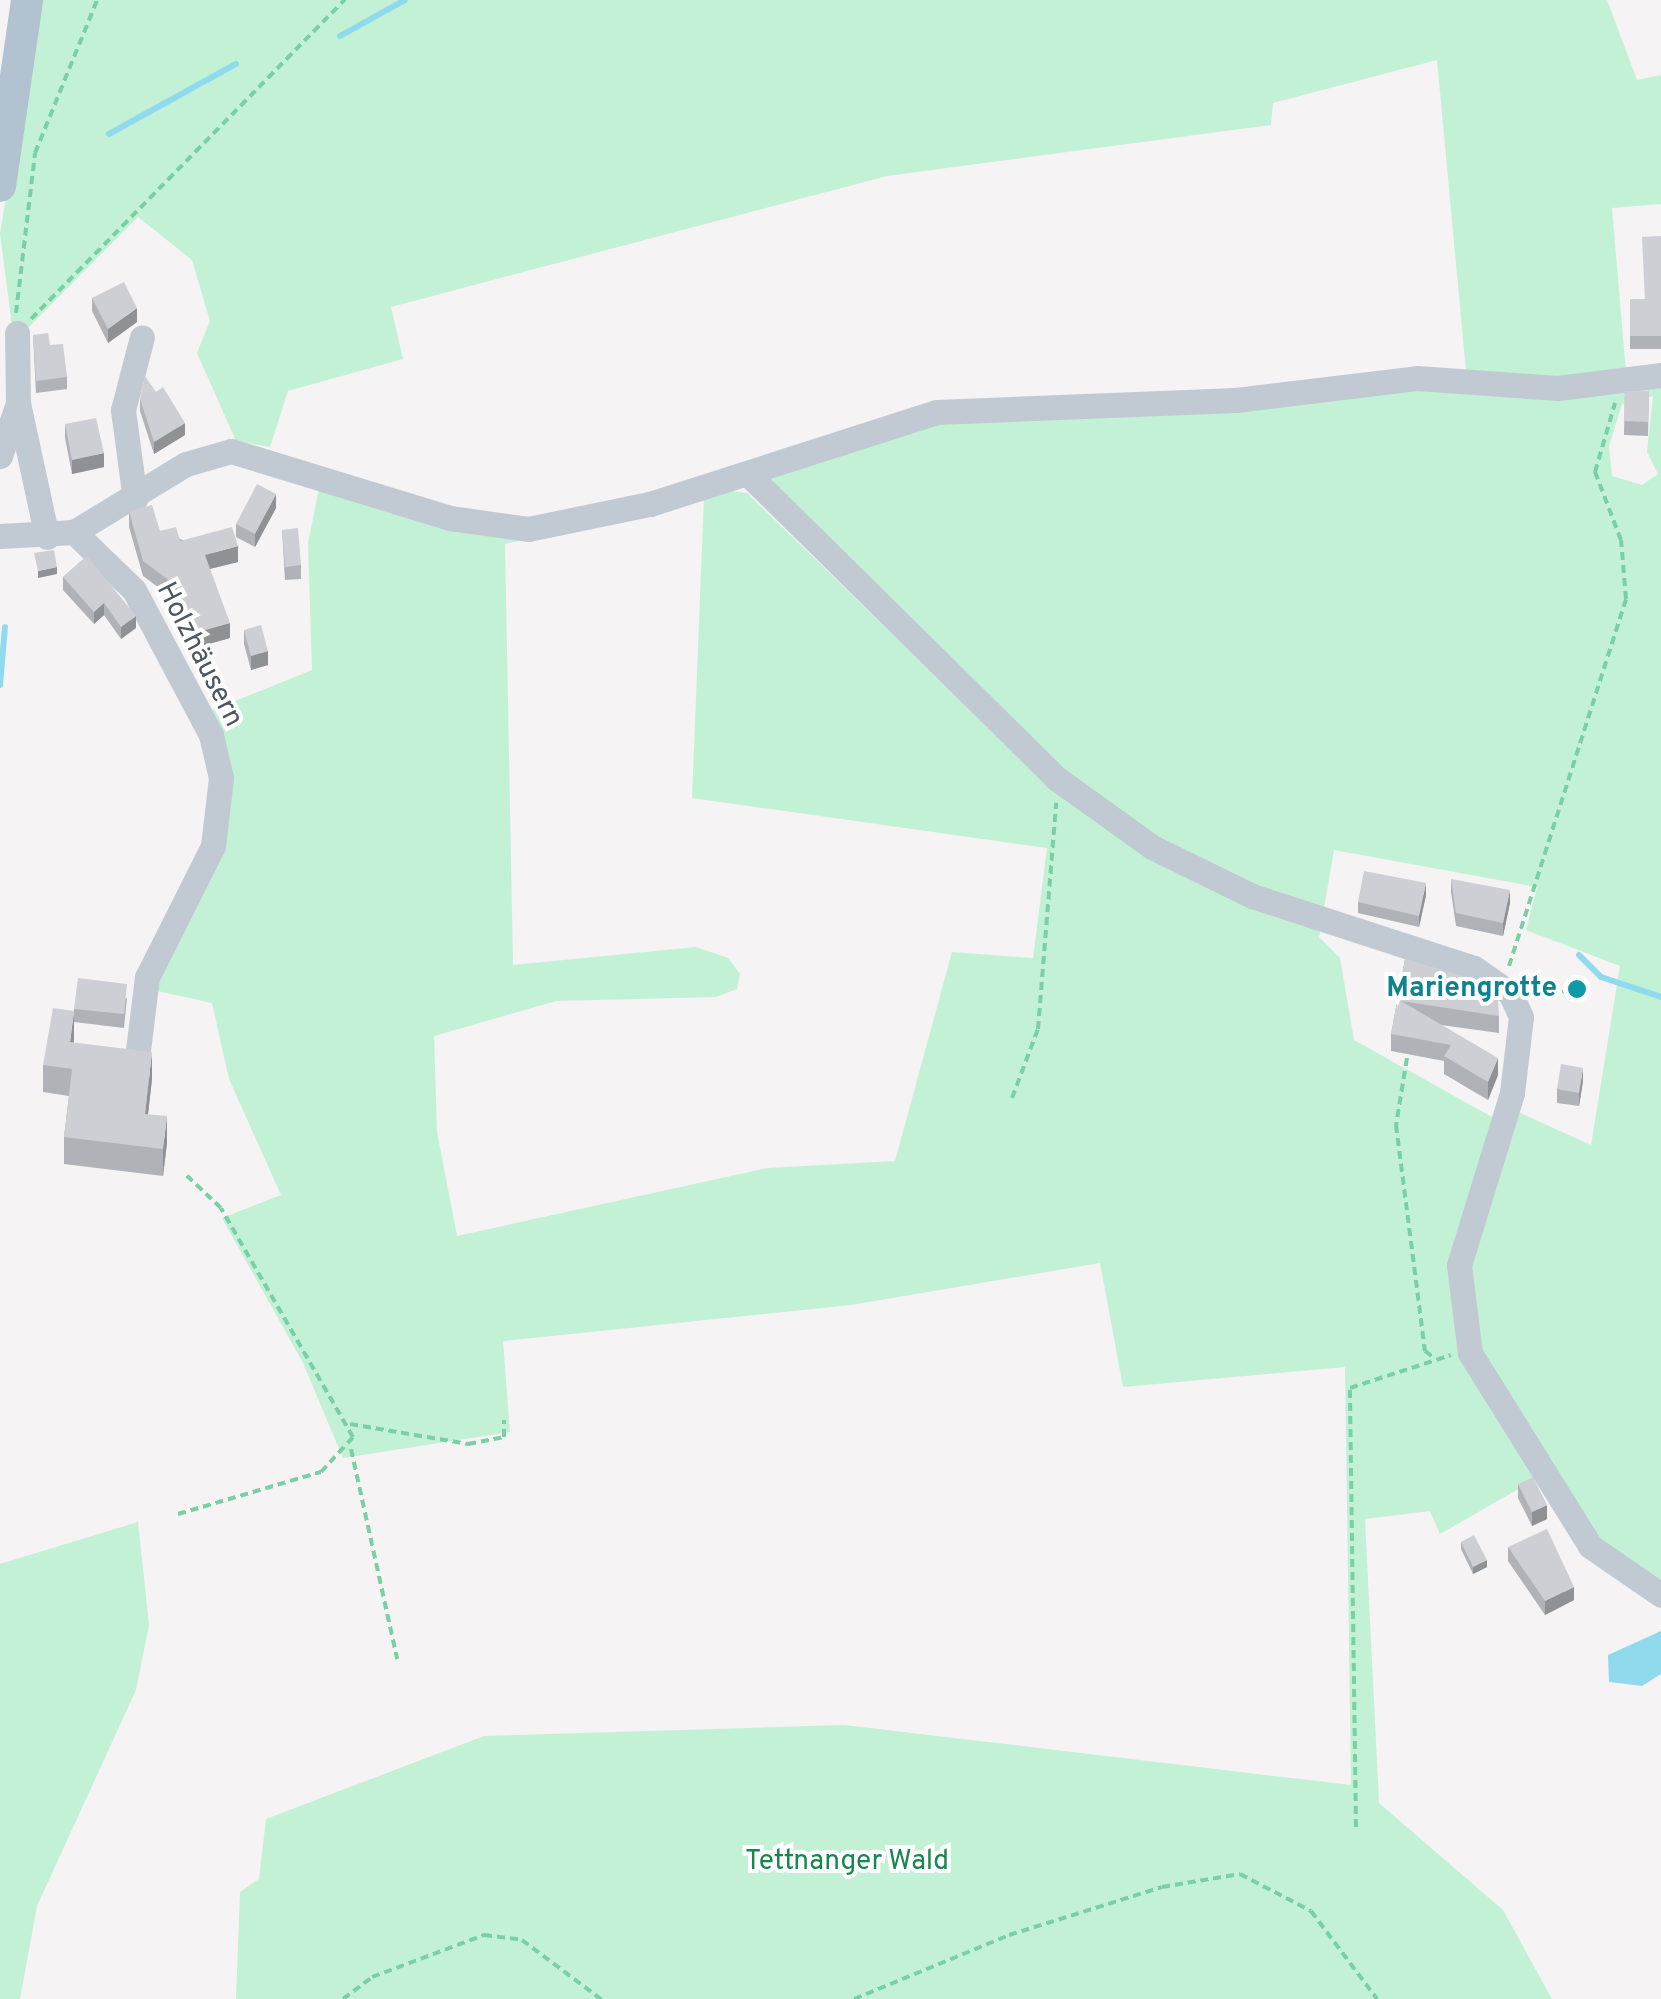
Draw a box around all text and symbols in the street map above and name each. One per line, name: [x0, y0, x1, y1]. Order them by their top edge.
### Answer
street label: Holzhäusern: [148, 577, 250, 733]
place label: Mariengrotte: [1386, 972, 1557, 1006]
marker: Mariengrotte: [1566, 978, 1588, 1000]
park label: Tettnanger Wald: [745, 1845, 949, 1879]

